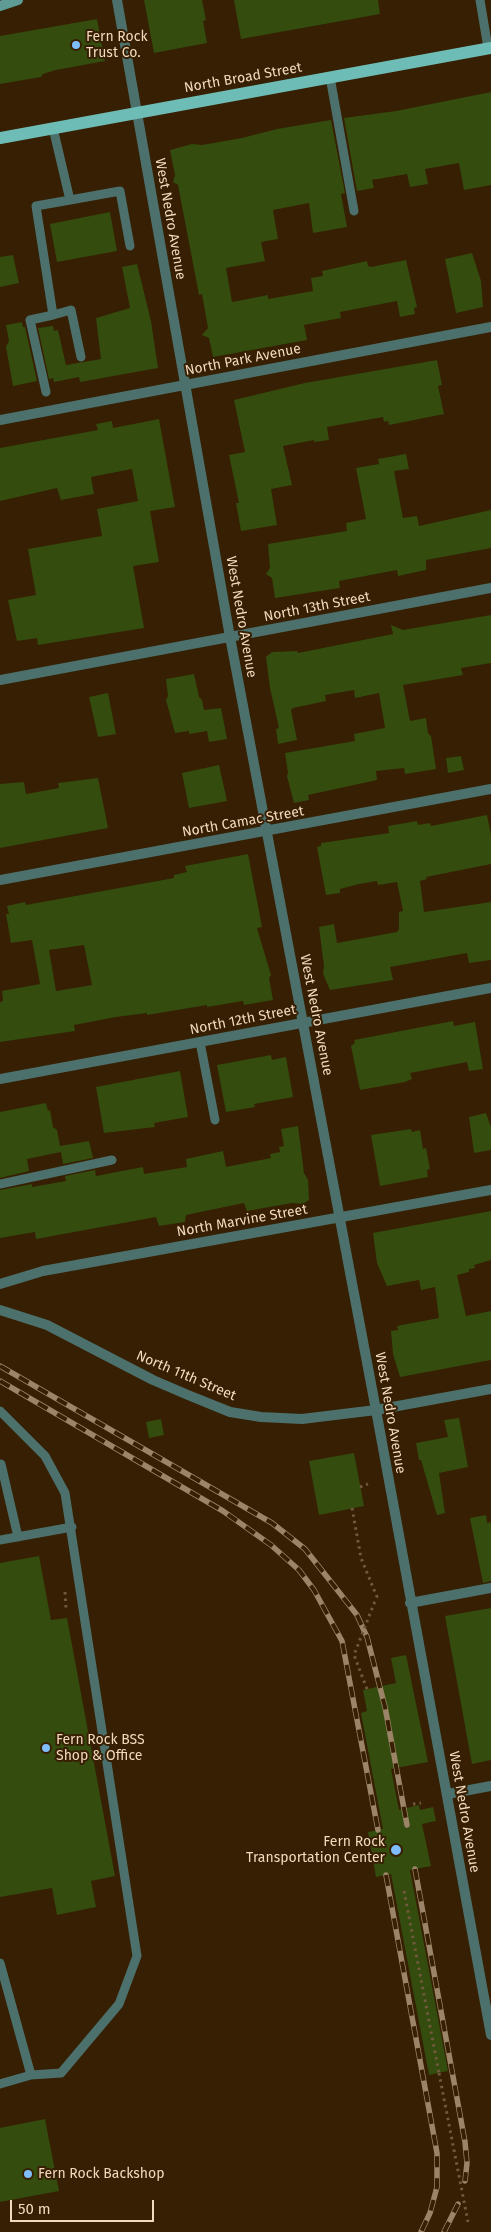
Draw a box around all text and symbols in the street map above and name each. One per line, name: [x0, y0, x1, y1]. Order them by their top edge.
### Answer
place label: Fern Rock Trust Co.: [86, 29, 148, 62]
marker: Fern Rock Trust Co.: [70, 39, 82, 51]
street label: North Broad Street: [183, 59, 303, 97]
street label: West Nedro Avenue: [151, 157, 189, 281]
street label: North Park Avenue: [184, 341, 302, 379]
street label: West Nedro Avenue: [222, 555, 260, 679]
street label: North 13th Street: [262, 588, 372, 626]
street label: North Camac Street: [181, 803, 305, 841]
street label: West Nedro Avenue: [296, 953, 336, 1077]
street label: North 12th Street: [188, 1001, 298, 1039]
street label: North Marvine Street: [175, 1201, 309, 1241]
street label: North 11th Street: [133, 1347, 239, 1405]
street label: West Nedro Avenue: [371, 1351, 409, 1475]
place label: Fern Rock BSS Shop & Office: [56, 1732, 145, 1764]
marker: Fern Rock BSS Shop & Office: [40, 1742, 52, 1754]
street label: West Nedro Avenue: [445, 1750, 483, 1874]
place label: Fern Rock Transportation Center: [246, 1834, 385, 1866]
marker: Fern Rock Transportation Center: [389, 1843, 403, 1857]
place label: Fern Rock Backshop: [38, 2166, 164, 2182]
marker: Fern Rock Backshop: [22, 2168, 34, 2180]
scale bar: [12, 2190, 156, 2222]
text: 50 m: [18, 2200, 51, 2218]

